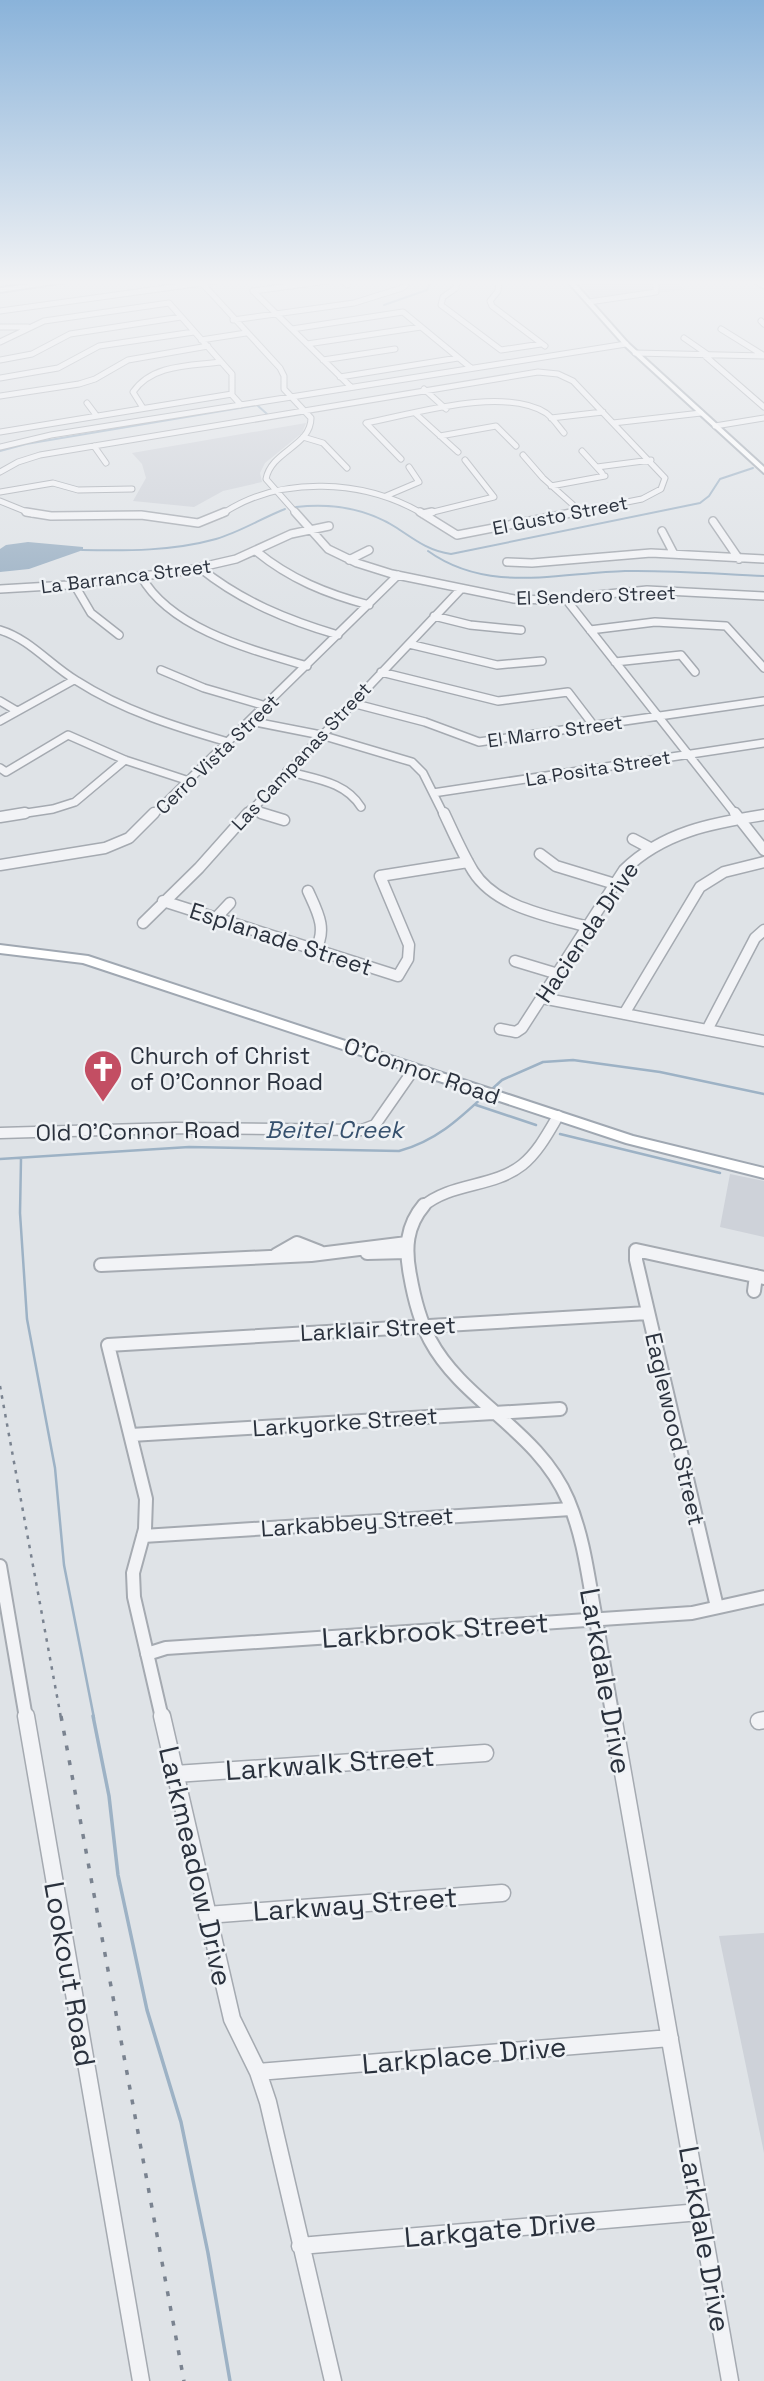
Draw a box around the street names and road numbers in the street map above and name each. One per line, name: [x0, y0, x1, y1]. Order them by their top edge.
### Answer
street label: El Gusto Street: [490, 490, 630, 541]
street label: La Barranca Street: [39, 554, 213, 599]
street label: El Sendero Street: [516, 580, 676, 611]
street label: Las Campanas Street: [226, 677, 377, 836]
street label: Cerro Vista Street: [150, 689, 285, 820]
street label: El Marro Street: [486, 710, 624, 753]
street label: La Posita Street: [524, 745, 672, 792]
street label: Hacienda Drive: [529, 856, 645, 1008]
street label: Esplanade Street: [186, 895, 376, 983]
street label: O'Connor Road: [340, 1030, 504, 1112]
street label: Old O'Connor Road: [35, 1114, 241, 1148]
street label: Larklair Street: [299, 1310, 457, 1348]
street label: Eaglewood Street: [638, 1330, 712, 1528]
street label: Larkyorke Street: [251, 1401, 439, 1443]
street label: Larkabbey Street: [260, 1500, 454, 1544]
street label: Larkdale Drive: [572, 1585, 640, 1777]
street label: Larkbrook Street: [320, 1604, 550, 1656]
street label: Larkwalk Street: [224, 1738, 436, 1788]
street label: Larkmeadow Drive: [151, 1743, 241, 1989]
street label: Lookout Road: [36, 1879, 104, 2069]
street label: Larkway Street: [252, 1879, 458, 1929]
street label: Larkplace Drive: [360, 2028, 568, 2082]
street label: Larkdale Drive: [671, 2143, 739, 2335]
street label: Larkgate Drive: [402, 2203, 598, 2255]

